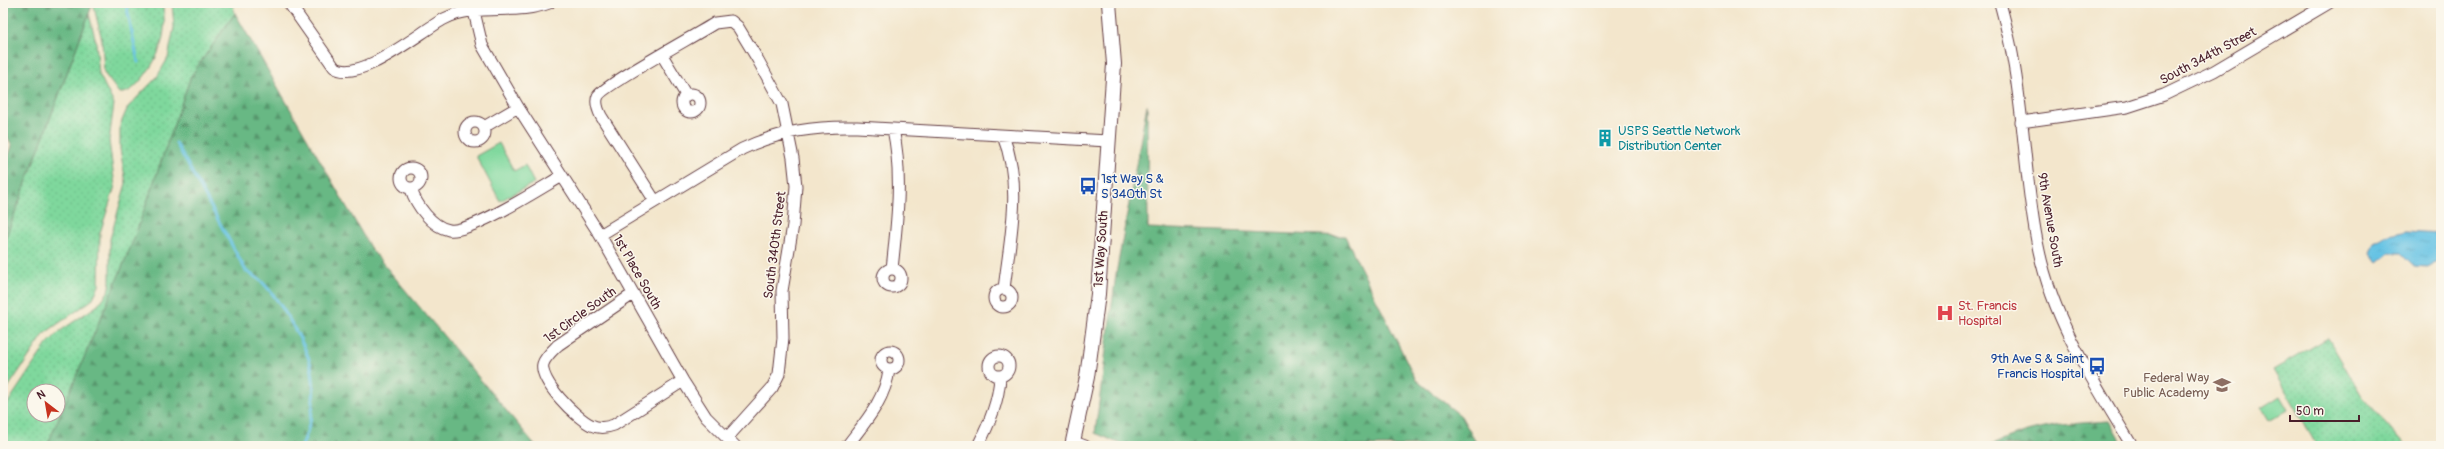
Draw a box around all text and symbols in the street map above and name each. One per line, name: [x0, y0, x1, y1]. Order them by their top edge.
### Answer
street label: South 344th Street: [2157, 23, 2260, 88]
place label: USPS Seattle Network Distribution Center: [1618, 123, 1741, 154]
building icon: USPS Seattle Network Distribution Center: [1595, 128, 1615, 148]
place label: 1st Way S & S 340th St: [1101, 171, 1164, 202]
street label: 9th Avenue South: [2034, 171, 2066, 269]
bus stop icon: 1st Way S & S 340th St: [1078, 176, 1098, 196]
street label: South 340th Street: [760, 190, 790, 300]
street label: 1st Way South: [1090, 210, 1112, 288]
street label: 1st Place South: [609, 232, 665, 312]
street label: 1st Circle South: [541, 283, 619, 347]
place label: St. Francis Hospital: [1958, 298, 2017, 329]
hospital icon: St. Francis Hospital: [1935, 303, 1955, 323]
place label: 9th Ave S & Saint Francis Hospital: [1991, 351, 2085, 382]
bus stop icon: 9th Ave S & Saint Francis Hospital: [2087, 356, 2107, 376]
place label: Federal Way Public Academy: [2123, 370, 2209, 401]
school or university icon: Federal Way Public Academy: [2212, 375, 2232, 395]
north arrow: [26, 383, 66, 423]
text: N: [35, 387, 48, 402]
scale bar: [2290, 397, 2359, 423]
text: 50 m: [2296, 404, 2324, 419]

